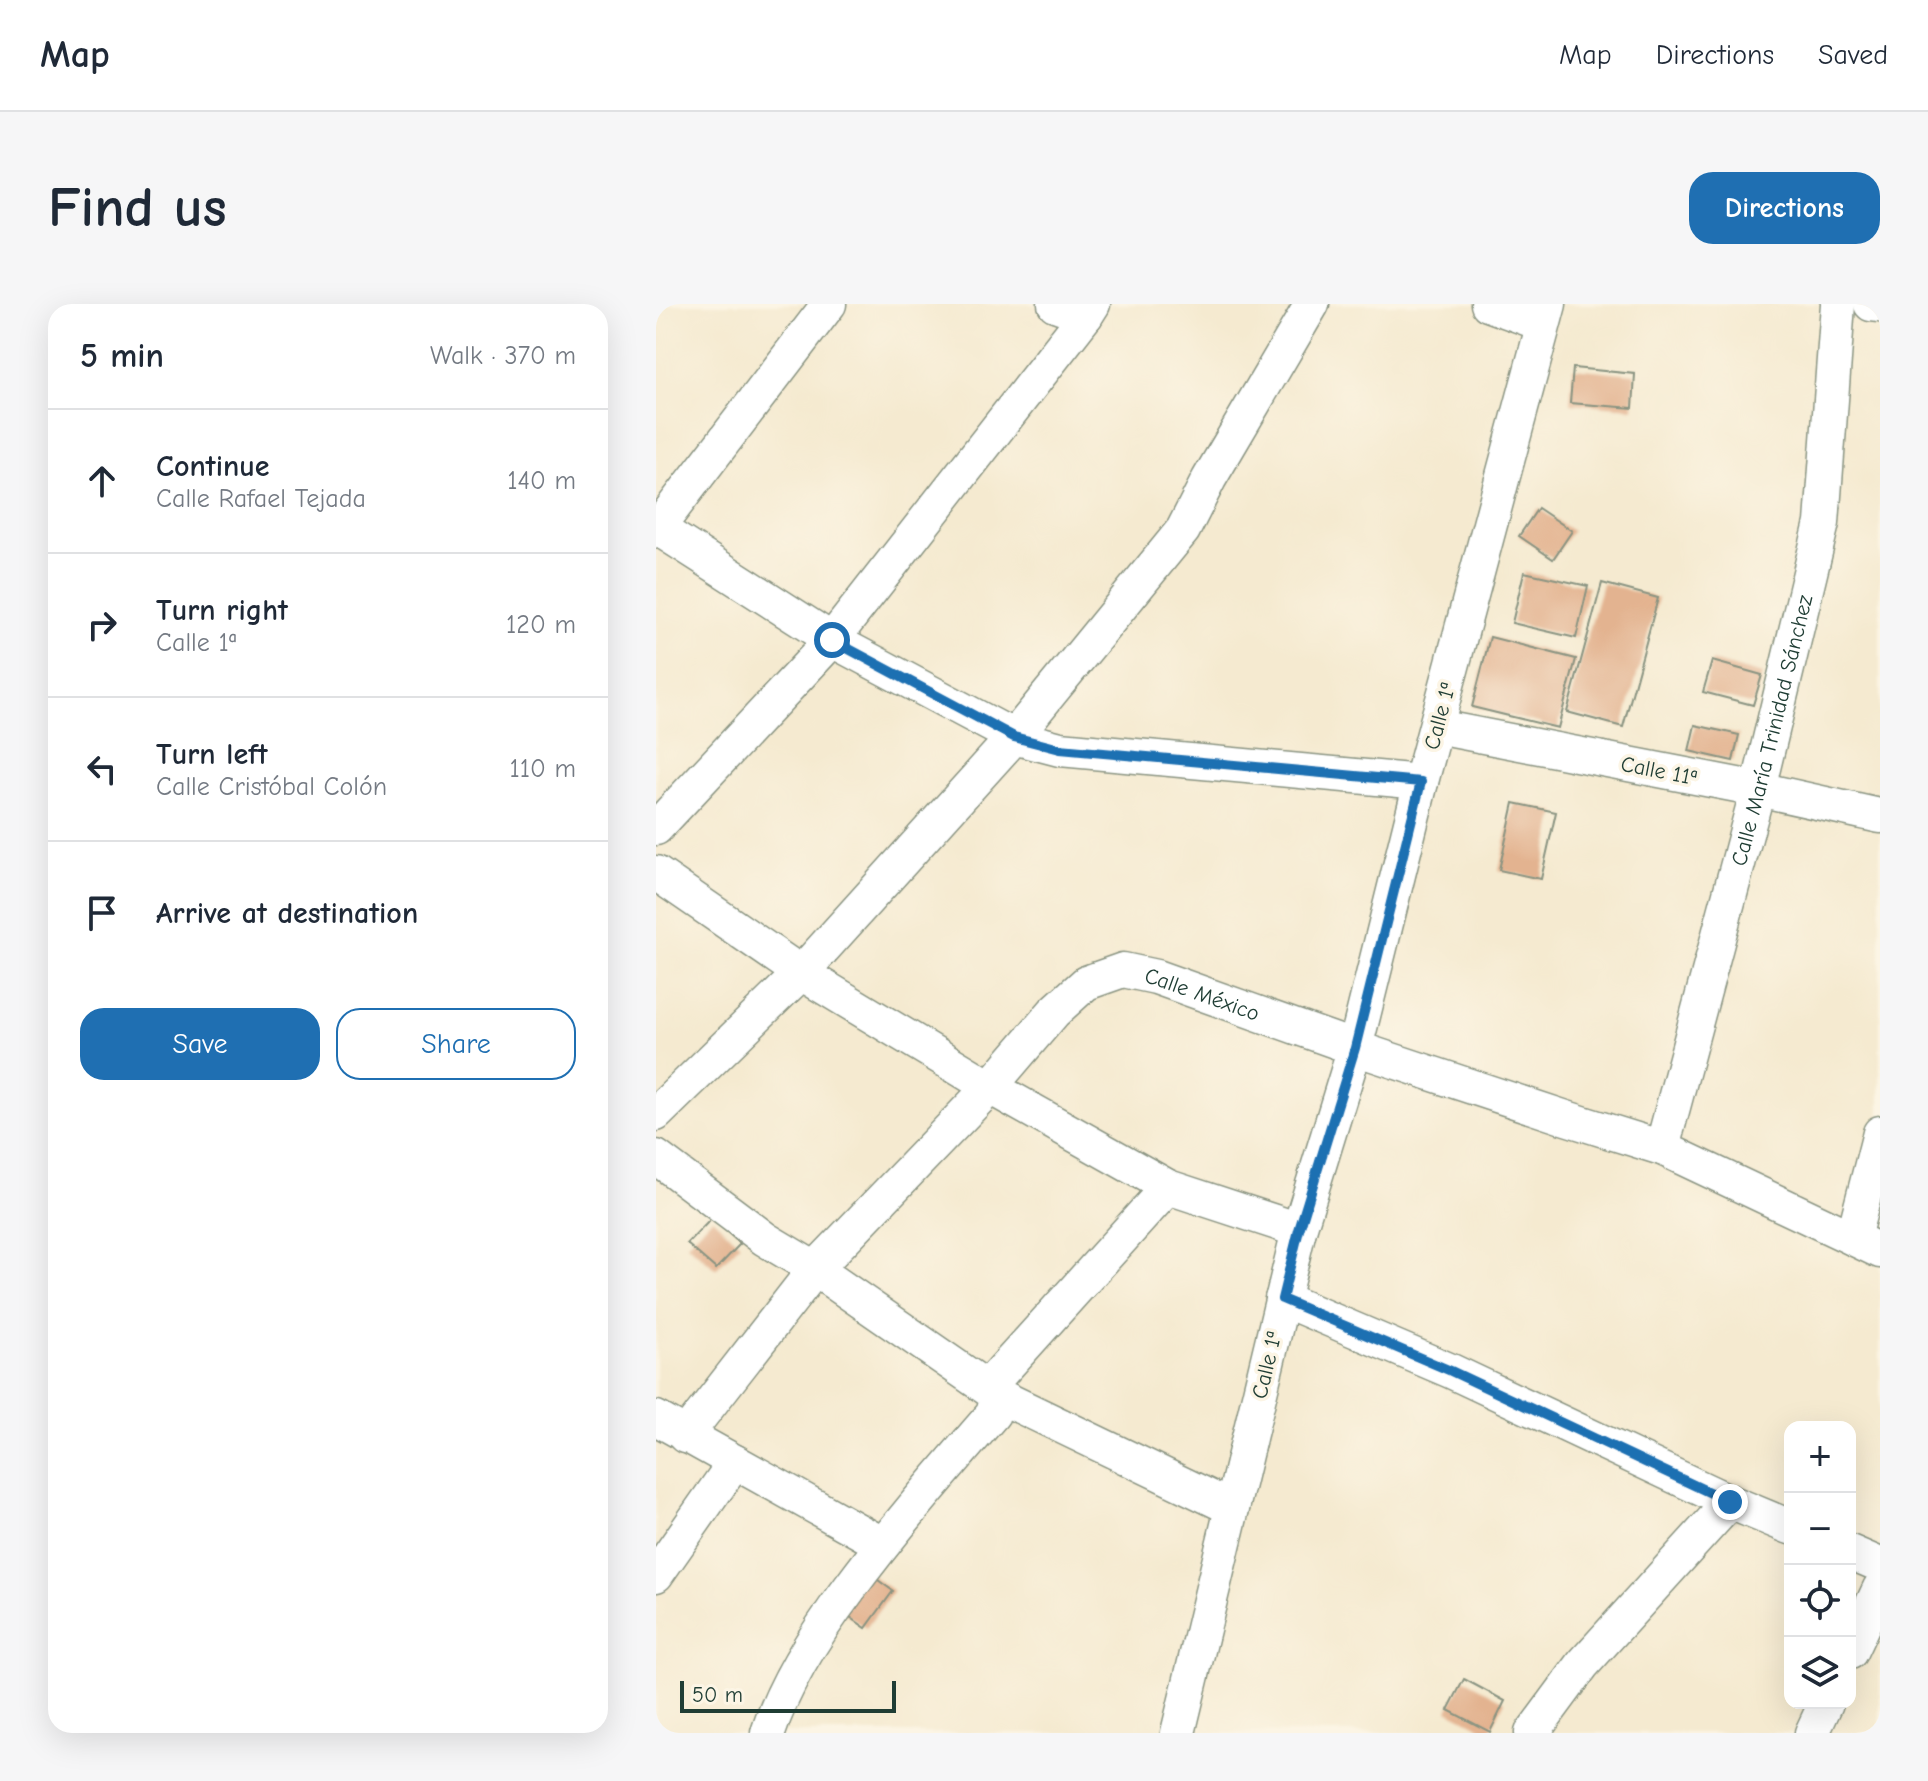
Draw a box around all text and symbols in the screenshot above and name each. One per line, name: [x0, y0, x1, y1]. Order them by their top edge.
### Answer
text: Map: [40, 33, 110, 77]
text: Map: [1559, 39, 1612, 71]
text: Directions: [1656, 39, 1774, 71]
text: Saved: [1818, 39, 1888, 71]
button: Directions: [1689, 172, 1880, 244]
text: Find us: [48, 176, 227, 240]
text: 5 min: [80, 336, 164, 376]
text: Walk · 370 m: [430, 341, 576, 371]
text: Continue: [156, 449, 270, 484]
icon: ahead: [80, 459, 124, 503]
text: 140 m: [507, 466, 576, 496]
text: Calle Rafael Tejada: [156, 484, 366, 514]
street label: Calle María Trinidad Sánchez: [1726, 592, 1818, 869]
text: Turn right: [156, 593, 288, 628]
icon: right: [80, 603, 124, 647]
text: 120 m: [506, 610, 576, 640]
route start: [814, 622, 850, 658]
text: Calle 1ª: [156, 628, 237, 658]
street label: Calle 1ª: [1419, 680, 1461, 753]
text: Turn left: [156, 737, 268, 772]
icon: left: [80, 747, 124, 791]
street label: Calle 11ª: [1619, 751, 1699, 791]
text: 110 m: [509, 754, 576, 784]
text: Calle Cristóbal Colón: [156, 772, 387, 802]
icon: arrive: [80, 891, 124, 935]
text: Arrive at destination: [156, 896, 418, 931]
street label: Calle México: [1142, 963, 1263, 1027]
button: Save: [80, 1008, 320, 1080]
button: Share: [336, 1008, 576, 1080]
street label: Calle 1ª: [1247, 1329, 1287, 1401]
map controls: [1784, 1421, 1856, 1709]
button: +: [1784, 1421, 1856, 1493]
route end: [1712, 1484, 1748, 1520]
button: −: [1784, 1493, 1856, 1565]
button: locate: [1784, 1565, 1856, 1637]
button: layers: [1784, 1637, 1856, 1709]
scale bar: [680, 1677, 896, 1713]
text: 50 m: [692, 1682, 743, 1708]

